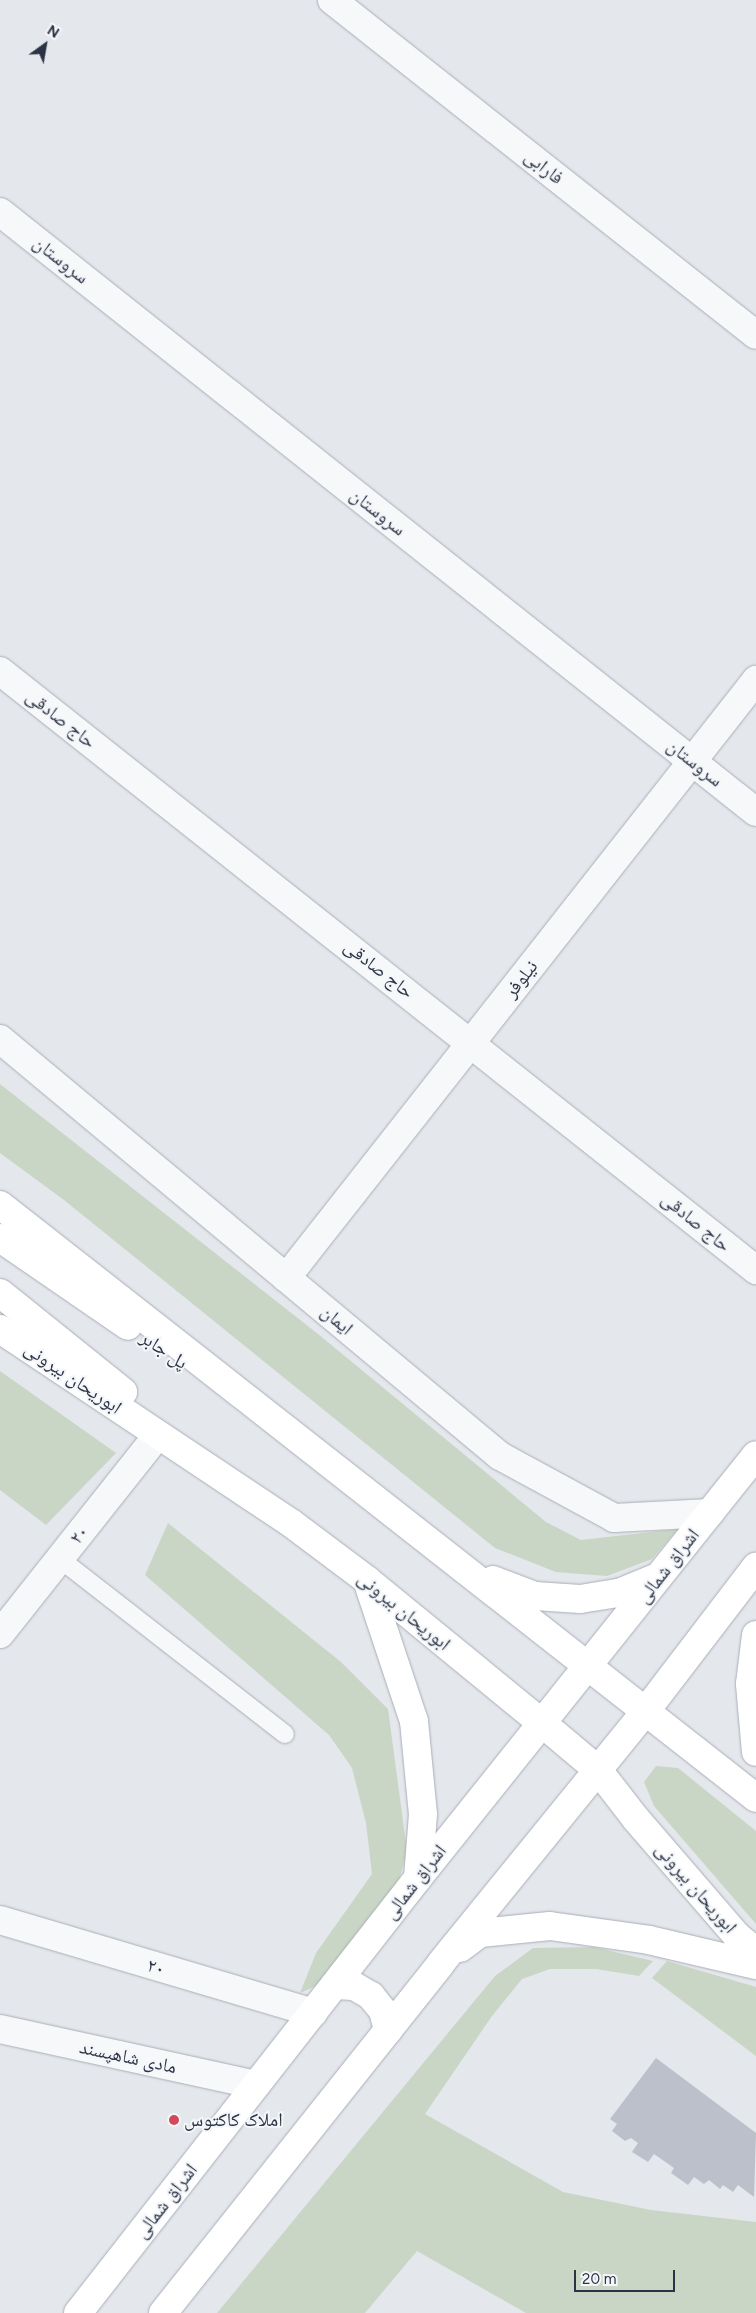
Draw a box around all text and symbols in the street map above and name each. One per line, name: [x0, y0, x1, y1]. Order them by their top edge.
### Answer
north arrow: [20, 20, 70, 70]
text: N: [44, 22, 62, 42]
street label: فارابی: [520, 145, 568, 189]
street label: سروستان: [29, 231, 93, 289]
street label: سروستان: [346, 483, 410, 541]
street label: حاج صادقی: [22, 685, 100, 753]
street label: سروستان: [663, 734, 727, 792]
street label: حاج صادقی: [340, 935, 418, 1003]
street label: نیلوفر: [499, 956, 543, 1002]
street label: حاج صادقی: [657, 1187, 735, 1257]
street label: ایمان: [316, 1300, 358, 1340]
street label: پل جابر: [136, 1326, 192, 1374]
street label: ابوریحان بیرونی: [20, 1337, 126, 1419]
street label: ۲۰: [65, 1521, 93, 1549]
street label: اشراق شمالی: [632, 1524, 704, 1608]
street label: ابوریحان بیرونی: [353, 1567, 455, 1655]
street label: ابوریحان بیرونی: [650, 1838, 742, 1938]
street label: اشراق شمالی: [379, 1840, 451, 1924]
street label: ۲۰: [145, 1954, 167, 1980]
street label: مادی شاهپسند: [77, 2036, 179, 2078]
place label: املاک کاکتوس: [184, 2109, 283, 2131]
marker: املاک کاکتوس: [168, 2114, 180, 2126]
street label: اشراق شمالی: [130, 2159, 202, 2243]
scale bar: [576, 2260, 677, 2292]
text: 20 m: [582, 2270, 616, 2288]

